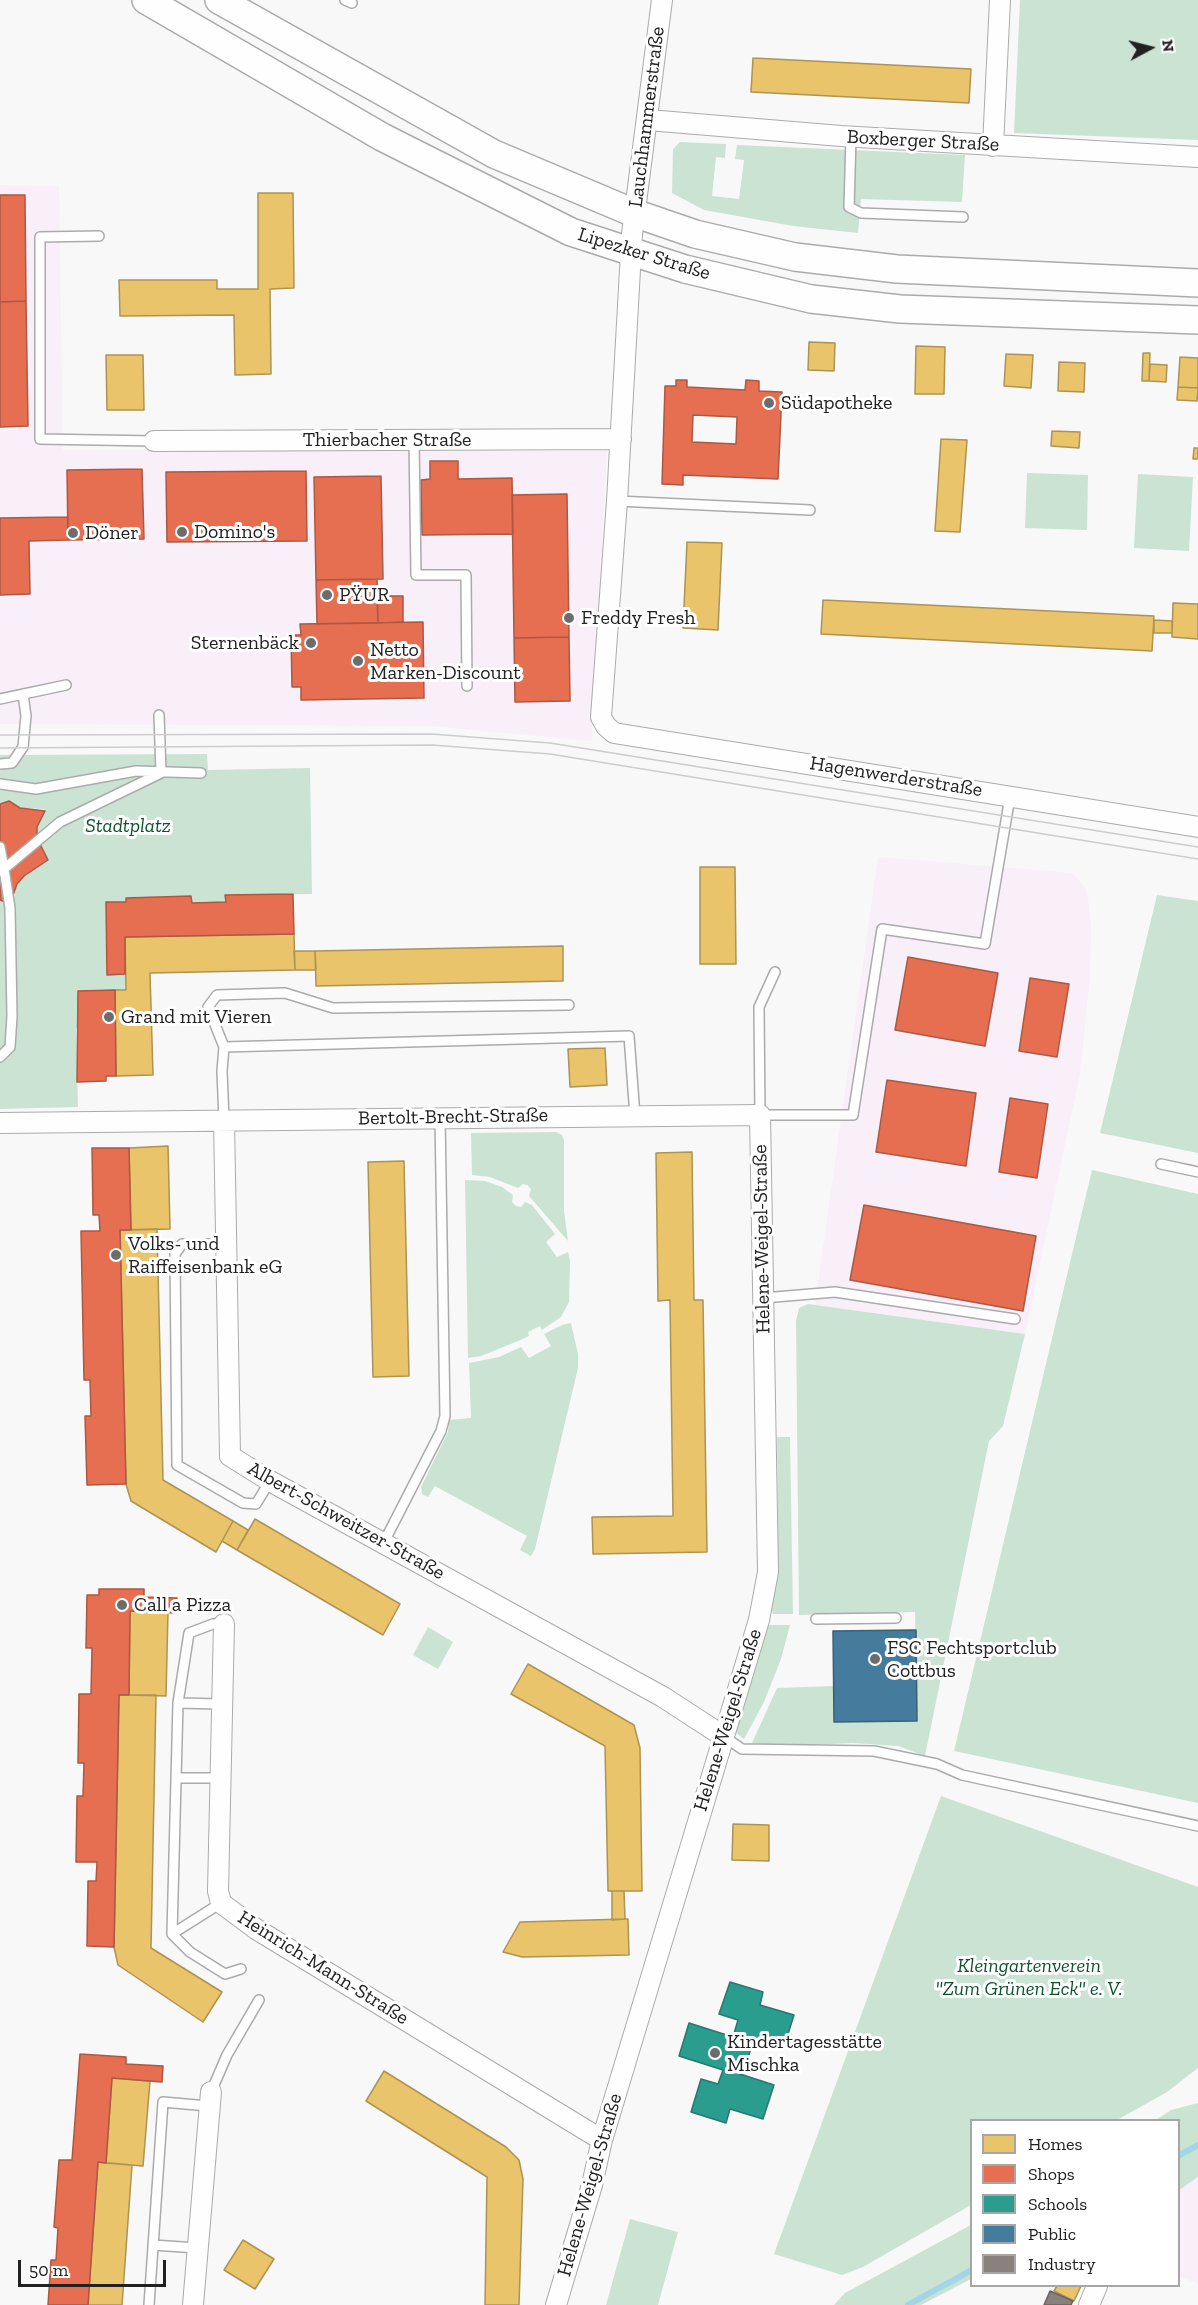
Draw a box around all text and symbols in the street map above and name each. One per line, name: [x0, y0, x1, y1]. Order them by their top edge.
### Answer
north arrow: [1120, 18, 1180, 78]
street label: Lauchhammerstraße: [624, 25, 670, 209]
text: N: [1158, 39, 1179, 53]
street label: Boxberger Straße: [846, 125, 1000, 157]
street label: Lipezker Straße: [575, 222, 713, 286]
place label: Südapotheke: [781, 391, 892, 415]
marker: Südapotheke: [762, 396, 776, 410]
street label: Thierbacher Straße: [303, 428, 471, 452]
place label: Domino's: [194, 520, 275, 544]
place label: Döner: [85, 521, 139, 545]
marker: Domino's: [175, 525, 189, 539]
marker: Döner: [66, 526, 80, 540]
place label: PŸUR: [339, 583, 389, 607]
marker: PŸUR: [320, 588, 334, 602]
place label: Freddy Fresh: [581, 606, 695, 630]
marker: Freddy Fresh: [562, 611, 576, 625]
place label: Sternenbäck: [191, 631, 299, 655]
marker: Sternenbäck: [304, 636, 318, 650]
place label: Netto Marken-Discount: [370, 638, 521, 685]
marker: Netto Marken-Discount: [351, 654, 365, 668]
street label: Hagenwerderstraße: [808, 752, 984, 802]
park label: Stadtplatz: [85, 814, 171, 838]
place label: Grand mit Vieren: [121, 1005, 271, 1029]
marker: Grand mit Vieren: [102, 1010, 116, 1024]
street label: Bertolt-Brecht-Straße: [358, 1103, 548, 1131]
street label: Helene-Weigel-Straße: [748, 1144, 776, 1334]
place label: Volks- und Raiffeisenbank eG: [128, 1232, 282, 1279]
marker: Volks- und Raiffeisenbank eG: [109, 1248, 123, 1262]
street label: Albert-Schweitzer-Straße: [243, 1457, 449, 1585]
place label: Call a Pizza: [134, 1593, 231, 1617]
marker: Call a Pizza: [115, 1598, 129, 1612]
street label: Helene-Weigel-Straße: [689, 1626, 767, 1814]
place label: FSC Fechtsportclub Cottbus: [887, 1636, 1057, 1683]
marker: FSC Fechtsportclub Cottbus: [868, 1652, 882, 1666]
street label: Heinrich-Mann-Straße: [233, 1906, 413, 2030]
park label: Kleingartenverein "Zum Grünen Eck" e. V.: [935, 1954, 1123, 2001]
place label: Kindertagesstätte Mischka: [727, 2030, 882, 2077]
marker: Kindertagesstätte Mischka: [708, 2046, 722, 2060]
street label: Helene-Weigel-Straße: [552, 2091, 628, 2279]
legend: [970, 2119, 1180, 2287]
text: Homes: [1028, 2133, 1082, 2155]
text: Shops: [1028, 2163, 1075, 2185]
text: Schools: [1028, 2193, 1087, 2215]
text: Public: [1028, 2223, 1076, 2245]
scale bar: [21, 2248, 170, 2286]
text: Industry: [1028, 2253, 1095, 2275]
text: 50 m: [29, 2259, 68, 2281]

